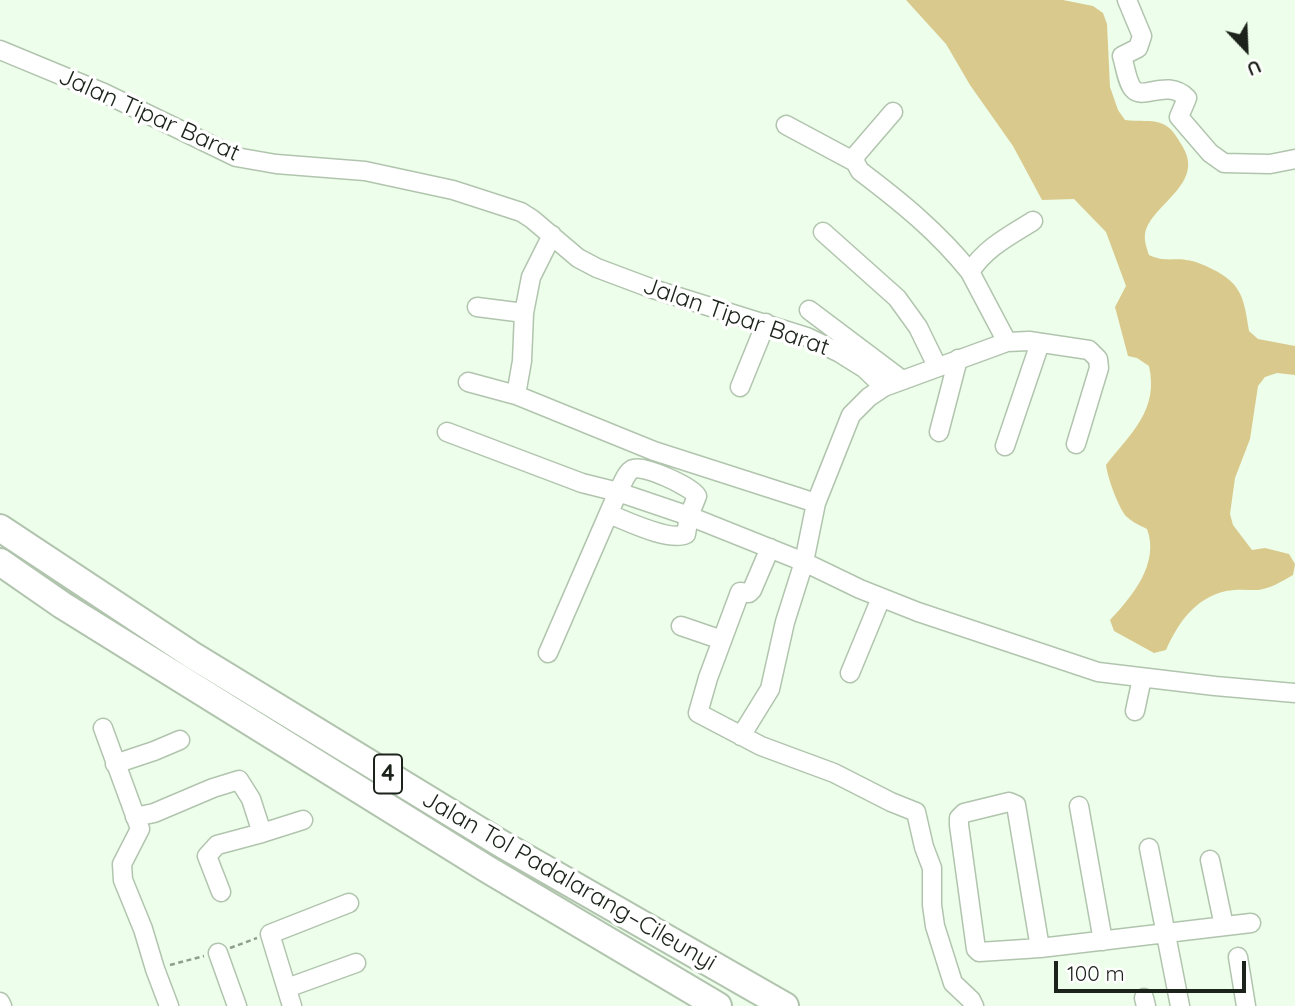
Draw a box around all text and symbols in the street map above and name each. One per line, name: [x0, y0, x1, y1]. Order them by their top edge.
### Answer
north arrow: [1211, 14, 1281, 84]
text: U: [1243, 55, 1265, 82]
street label: Jalan Tipar Barat: [54, 62, 244, 168]
street label: Jalan Tipar Barat: [639, 272, 833, 362]
road number: 4: [374, 754, 402, 794]
street label: Jalan Tol Padalarang–Cileunyi: [417, 785, 721, 977]
scale bar: [1057, 946, 1250, 990]
text: 100 m: [1067, 960, 1125, 986]

